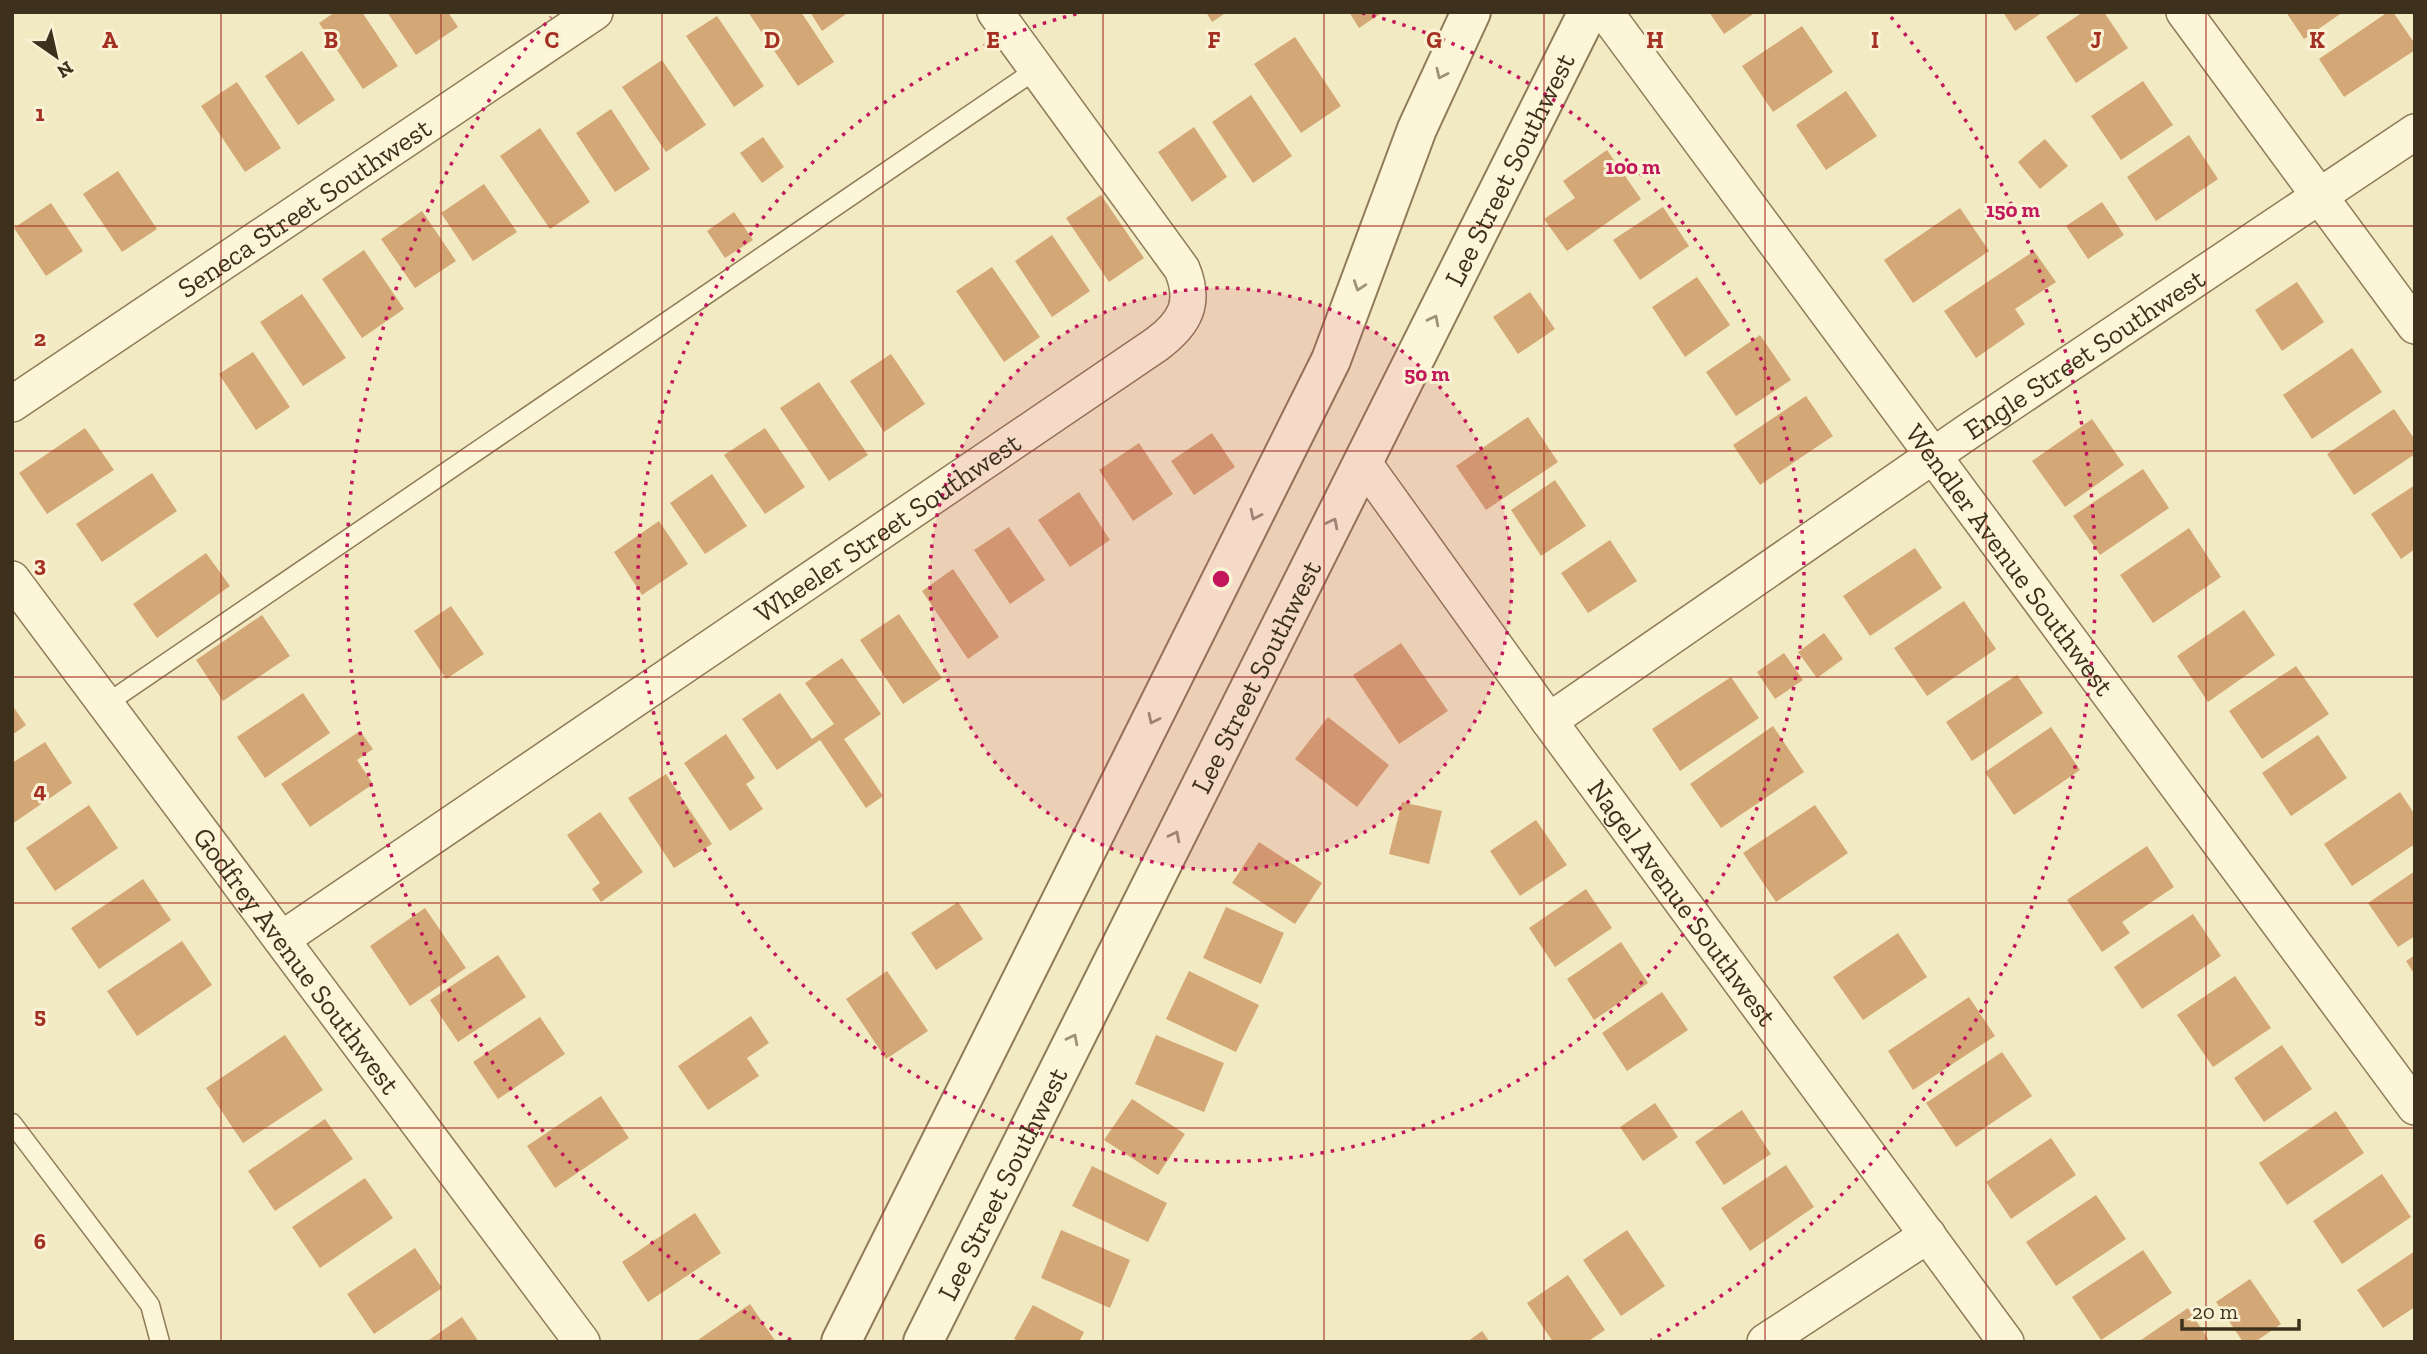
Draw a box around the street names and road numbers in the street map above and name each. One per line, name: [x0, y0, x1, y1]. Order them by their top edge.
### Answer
street label: Lee Street Southwest: [1437, 47, 1582, 291]
street label: Seneca Street Southwest: [171, 110, 437, 304]
street label: Engle Street Southwest: [1958, 261, 2211, 446]
street label: Wendler Avenue Southwest: [1899, 417, 2122, 702]
street label: Wheeler Street Southwest: [748, 425, 1027, 629]
street label: Lee Street Southwest: [1184, 554, 1328, 798]
street label: Nagel Avenue Southwest: [1581, 773, 1784, 1032]
street label: Godfrey Avenue Southwest: [187, 821, 408, 1101]
street label: Lee Street Southwest: [930, 1061, 1074, 1305]

